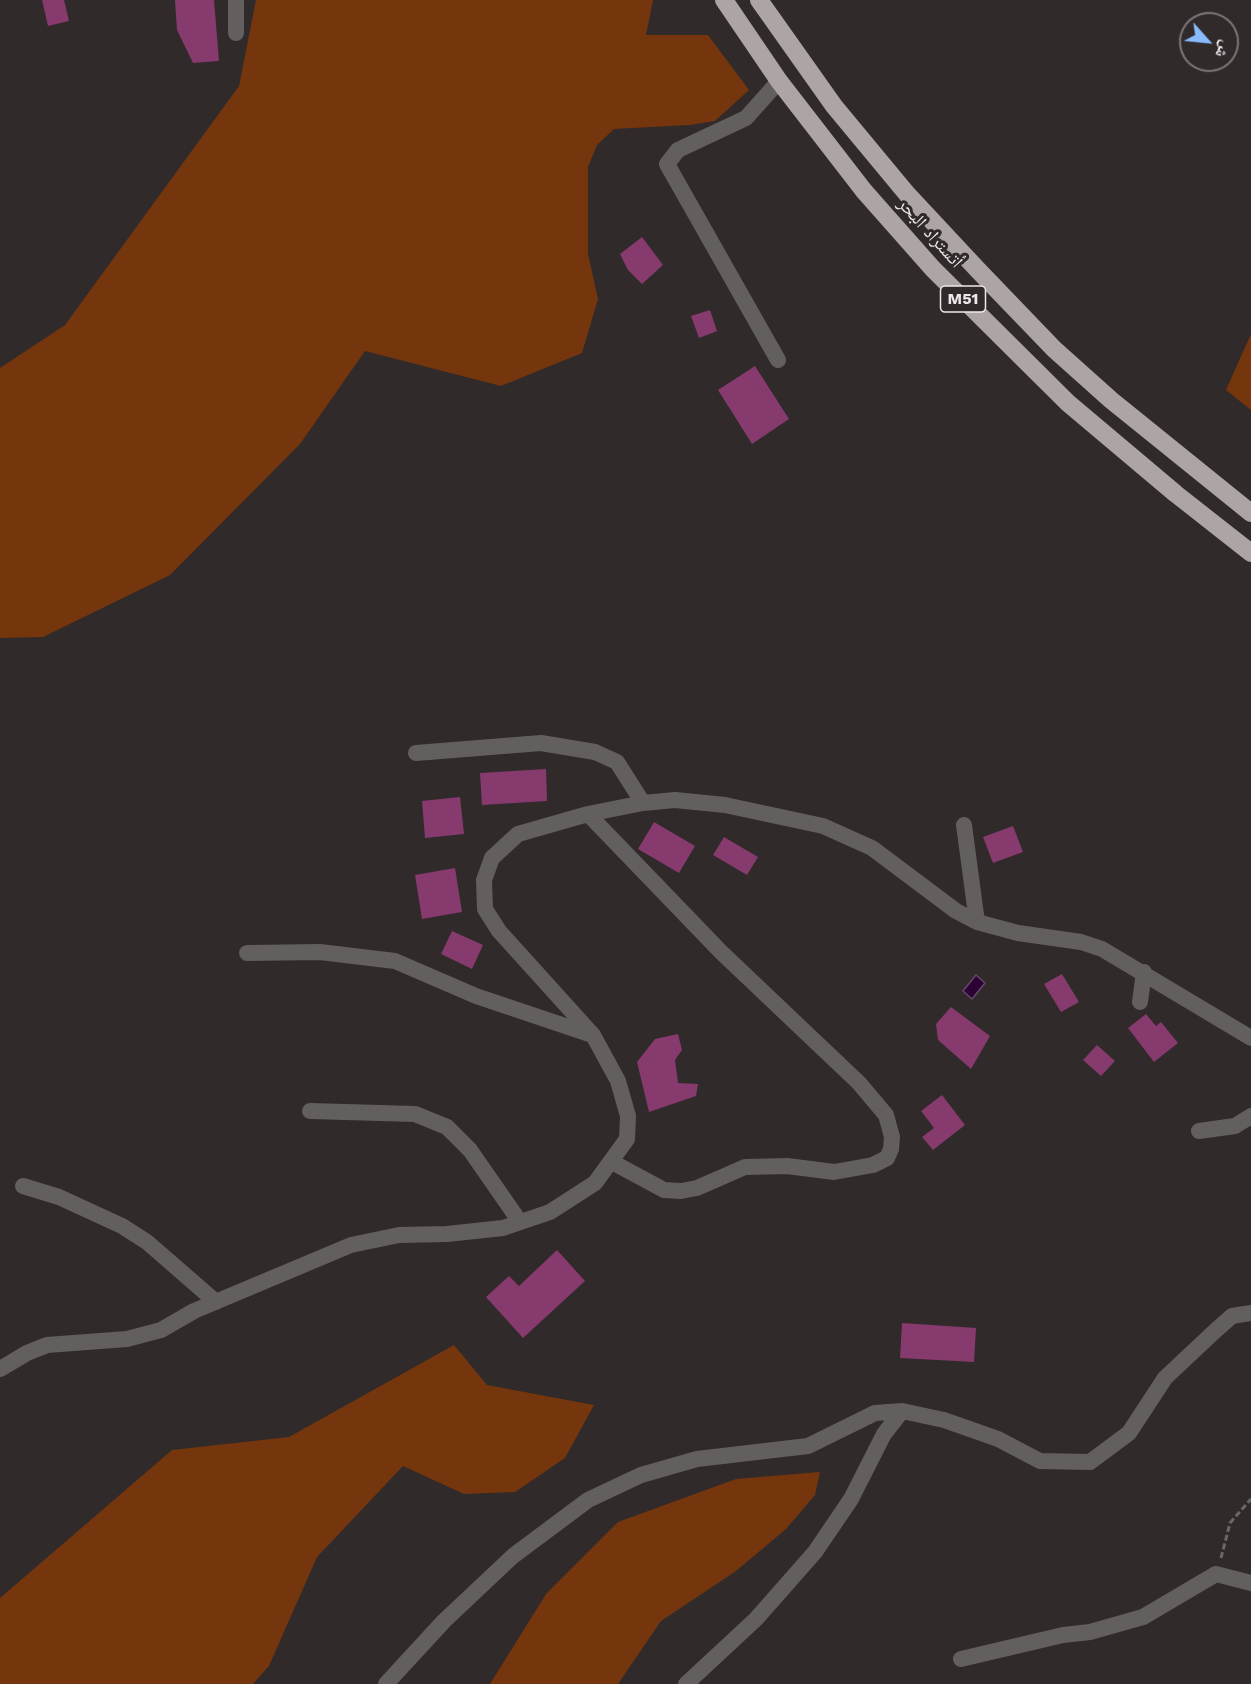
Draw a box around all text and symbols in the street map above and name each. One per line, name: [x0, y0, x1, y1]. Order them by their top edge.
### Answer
north arrow: [1179, 12, 1239, 72]
text: ش: [1211, 38, 1236, 61]
street label: أتستراد البحر: [893, 194, 967, 272]
road number: M51: [940, 286, 986, 312]

